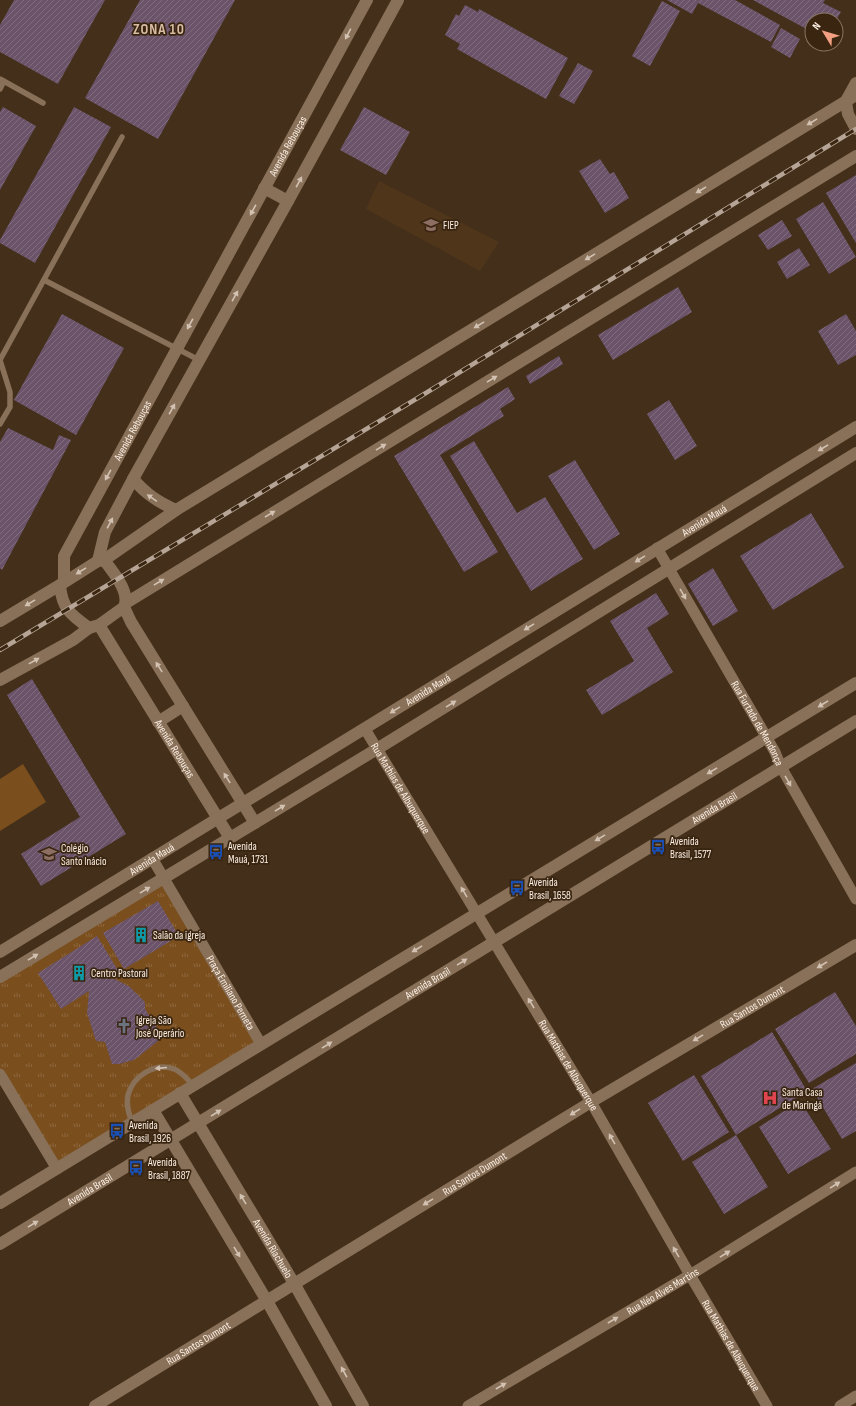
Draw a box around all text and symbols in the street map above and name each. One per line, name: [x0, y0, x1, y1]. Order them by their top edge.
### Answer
north arrow: [804, 12, 844, 52]
district label: ZONA 10: [133, 20, 185, 39]
text: N: [810, 20, 824, 32]
one-way arrow: [345, 28, 351, 40]
street label: Avenida Rebouças: [266, 114, 309, 179]
one-way arrow: [807, 118, 817, 126]
one-way arrow: [295, 177, 302, 188]
one-way arrow: [695, 186, 707, 193]
one-way arrow: [249, 204, 256, 216]
school or university icon: FIEP: [422, 216, 440, 234]
place label: FIEP: [443, 219, 459, 232]
one-way arrow: [584, 254, 596, 261]
one-way arrow: [232, 290, 239, 302]
one-way arrow: [187, 318, 194, 330]
one-way arrow: [474, 321, 484, 329]
one-way arrow: [486, 375, 498, 382]
street label: Avenida Rebouças: [111, 398, 154, 464]
one-way arrow: [168, 404, 175, 415]
one-way arrow: [375, 443, 387, 450]
one-way arrow: [817, 444, 829, 451]
one-way arrow: [105, 469, 111, 481]
one-way arrow: [147, 494, 157, 502]
street label: Avenida Mauá: [679, 502, 729, 540]
one-way arrow: [264, 511, 276, 518]
one-way arrow: [106, 518, 113, 529]
one-way arrow: [635, 555, 645, 563]
one-way arrow: [75, 568, 87, 575]
one-way arrow: [153, 579, 165, 586]
one-way arrow: [680, 588, 687, 600]
one-way arrow: [25, 599, 35, 607]
one-way arrow: [524, 623, 534, 631]
one-way arrow: [28, 658, 40, 664]
one-way arrow: [155, 662, 163, 672]
street label: Avenida Mauá: [403, 671, 453, 709]
street label: Rua Furtado de Mendonça: [728, 679, 786, 768]
one-way arrow: [445, 700, 457, 707]
one-way arrow: [817, 700, 829, 707]
one-way arrow: [390, 706, 400, 714]
street label: Avenida Rebouças: [151, 716, 197, 780]
street label: Rua Mathias de Albuquerque: [368, 741, 433, 836]
one-way arrow: [706, 768, 718, 775]
one-way arrow: [224, 772, 231, 784]
one-way arrow: [785, 775, 792, 787]
street label: Avenida Brasil: [689, 789, 740, 827]
one-way arrow: [275, 804, 285, 812]
one-way arrow: [594, 835, 606, 842]
place label: Avenida Brasil, 1577: [669, 835, 712, 861]
bus stop icon: Avenida Brasil, 1577: [649, 838, 667, 856]
place label: Avenida Mauá, 1731: [227, 840, 268, 866]
street label: Avenida Mauá: [126, 841, 177, 879]
place label: Colégio Santo Inácio: [61, 842, 107, 868]
bus stop icon: Avenida Mauá, 1731: [207, 843, 225, 861]
school or university icon: Colégio Santo Inácio: [40, 845, 58, 863]
place label: Avenida Brasil, 1658: [528, 876, 571, 902]
bus stop icon: Avenida Brasil, 1658: [508, 879, 526, 897]
one-way arrow: [139, 886, 151, 893]
one-way arrow: [460, 886, 467, 898]
building icon: Salão da igreja: [132, 926, 150, 944]
place label: Salão da igreja: [153, 929, 205, 942]
one-way arrow: [412, 945, 422, 953]
one-way arrow: [27, 953, 39, 960]
street label: Praça Emiliano Perneta: [204, 953, 257, 1033]
one-way arrow: [457, 958, 467, 966]
one-way arrow: [816, 962, 828, 969]
building icon: Centro Pastoral: [70, 964, 88, 982]
street label: Avenida Brasil: [402, 964, 453, 1003]
place label: Centro Pastoral: [91, 967, 148, 980]
street label: Rua Santos Dumont: [718, 982, 788, 1031]
one-way arrow: [527, 998, 535, 1008]
place label: Igreja São José Operário: [135, 1014, 185, 1040]
church icon: Igreja São José Operário: [115, 1017, 133, 1035]
street label: Rua Mathias de Albuquerque: [536, 1018, 601, 1113]
one-way arrow: [693, 1035, 704, 1042]
one-way arrow: [322, 1041, 332, 1049]
one-way arrow: [154, 1065, 167, 1072]
place label: Santa Casa de Maringá: [782, 1086, 823, 1112]
hospital icon: Santa Casa de Maringá: [761, 1089, 779, 1107]
one-way arrow: [570, 1108, 580, 1116]
one-way arrow: [211, 1109, 222, 1117]
place label: Avenida Brasil, 1926: [128, 1119, 171, 1145]
bus stop icon: Avenida Brasil, 1926: [108, 1122, 126, 1140]
one-way arrow: [609, 1133, 616, 1145]
street label: Rua Santos Dumont: [440, 1149, 510, 1198]
place label: Avenida Brasil, 1887: [147, 1156, 190, 1182]
bus stop icon: Avenida Brasil, 1887: [127, 1159, 145, 1177]
street label: Avenida Brasil: [64, 1171, 115, 1209]
one-way arrow: [829, 1182, 841, 1189]
one-way arrow: [240, 1193, 247, 1205]
one-way arrow: [422, 1199, 434, 1206]
street label: Avenida Riachuelo: [249, 1216, 296, 1281]
one-way arrow: [27, 1220, 39, 1227]
one-way arrow: [234, 1246, 241, 1258]
one-way arrow: [673, 1246, 680, 1258]
one-way arrow: [719, 1250, 731, 1257]
street label: Rua Néo Alves Martins: [625, 1265, 701, 1318]
street label: Rua Mathias de Albuquerque: [699, 1298, 763, 1394]
one-way arrow: [607, 1317, 619, 1324]
street label: Rua Santos Dumont: [164, 1318, 233, 1368]
one-way arrow: [340, 1366, 347, 1378]
one-way arrow: [495, 1383, 507, 1390]

